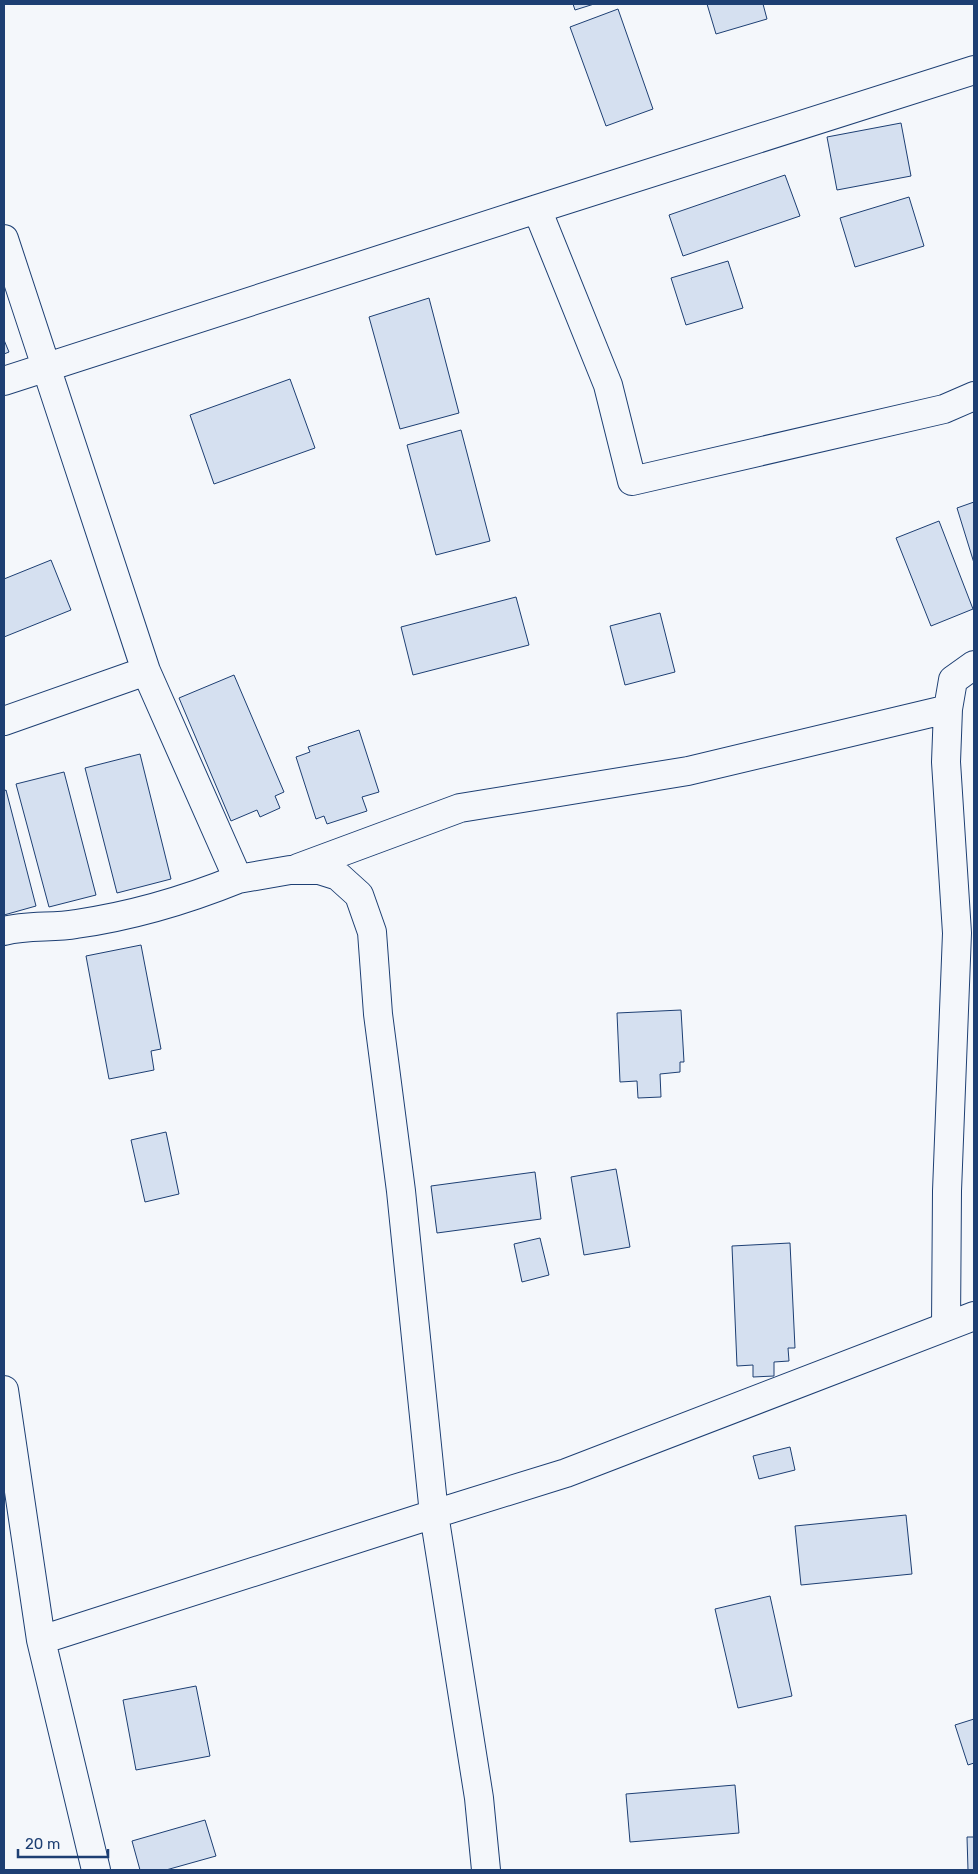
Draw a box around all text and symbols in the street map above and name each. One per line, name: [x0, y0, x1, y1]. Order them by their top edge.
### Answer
scale bar: [18, 1826, 108, 1858]
text: 20 m: [25, 1835, 60, 1853]

